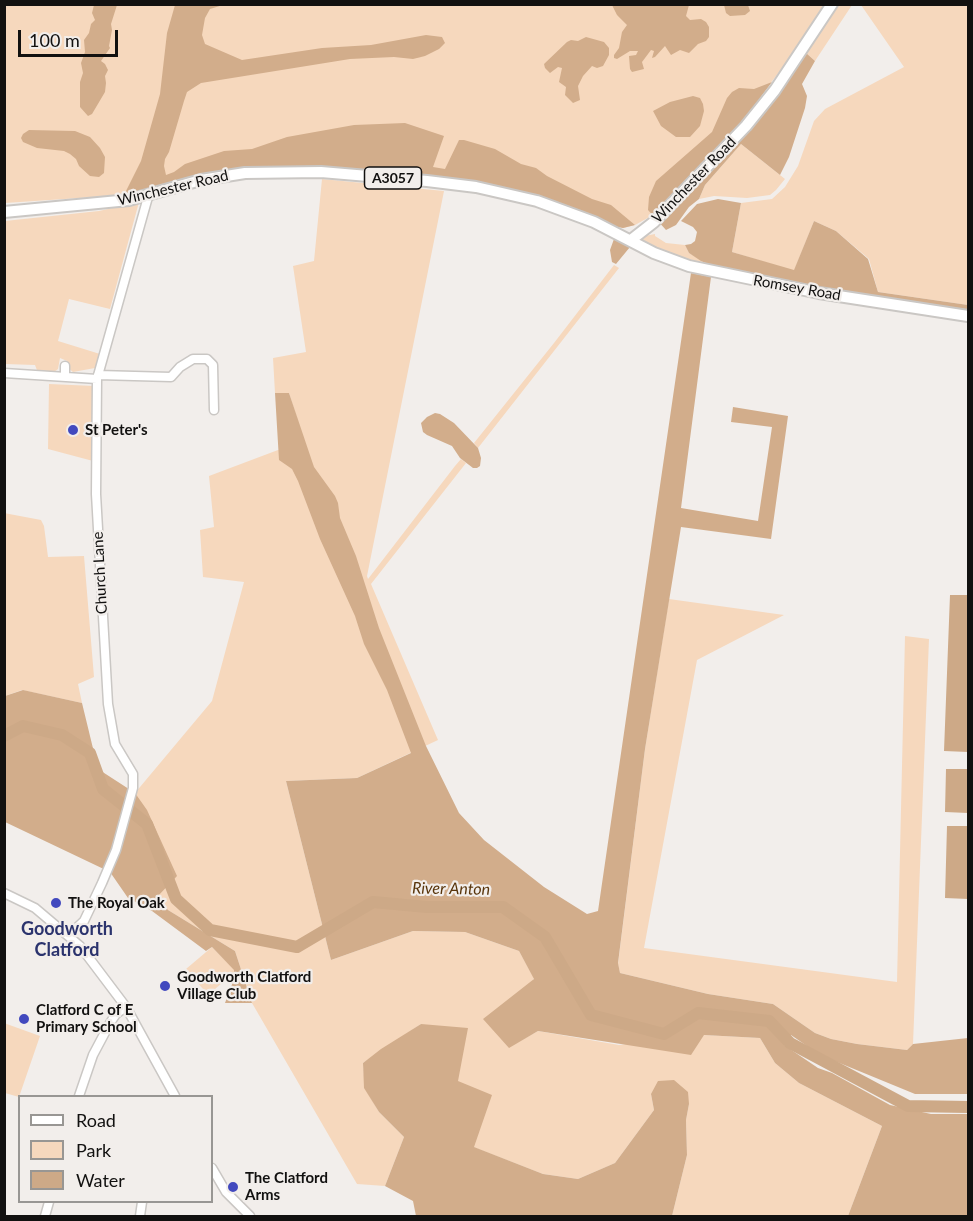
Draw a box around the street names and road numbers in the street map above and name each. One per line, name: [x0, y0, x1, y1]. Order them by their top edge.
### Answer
street label: Winchester Road: [648, 133, 740, 227]
street label: Winchester Road: [116, 166, 230, 210]
road number: A3057: [364, 167, 422, 189]
street label: Romsey Road: [752, 271, 842, 305]
street label: Church Lane: [89, 531, 111, 615]

